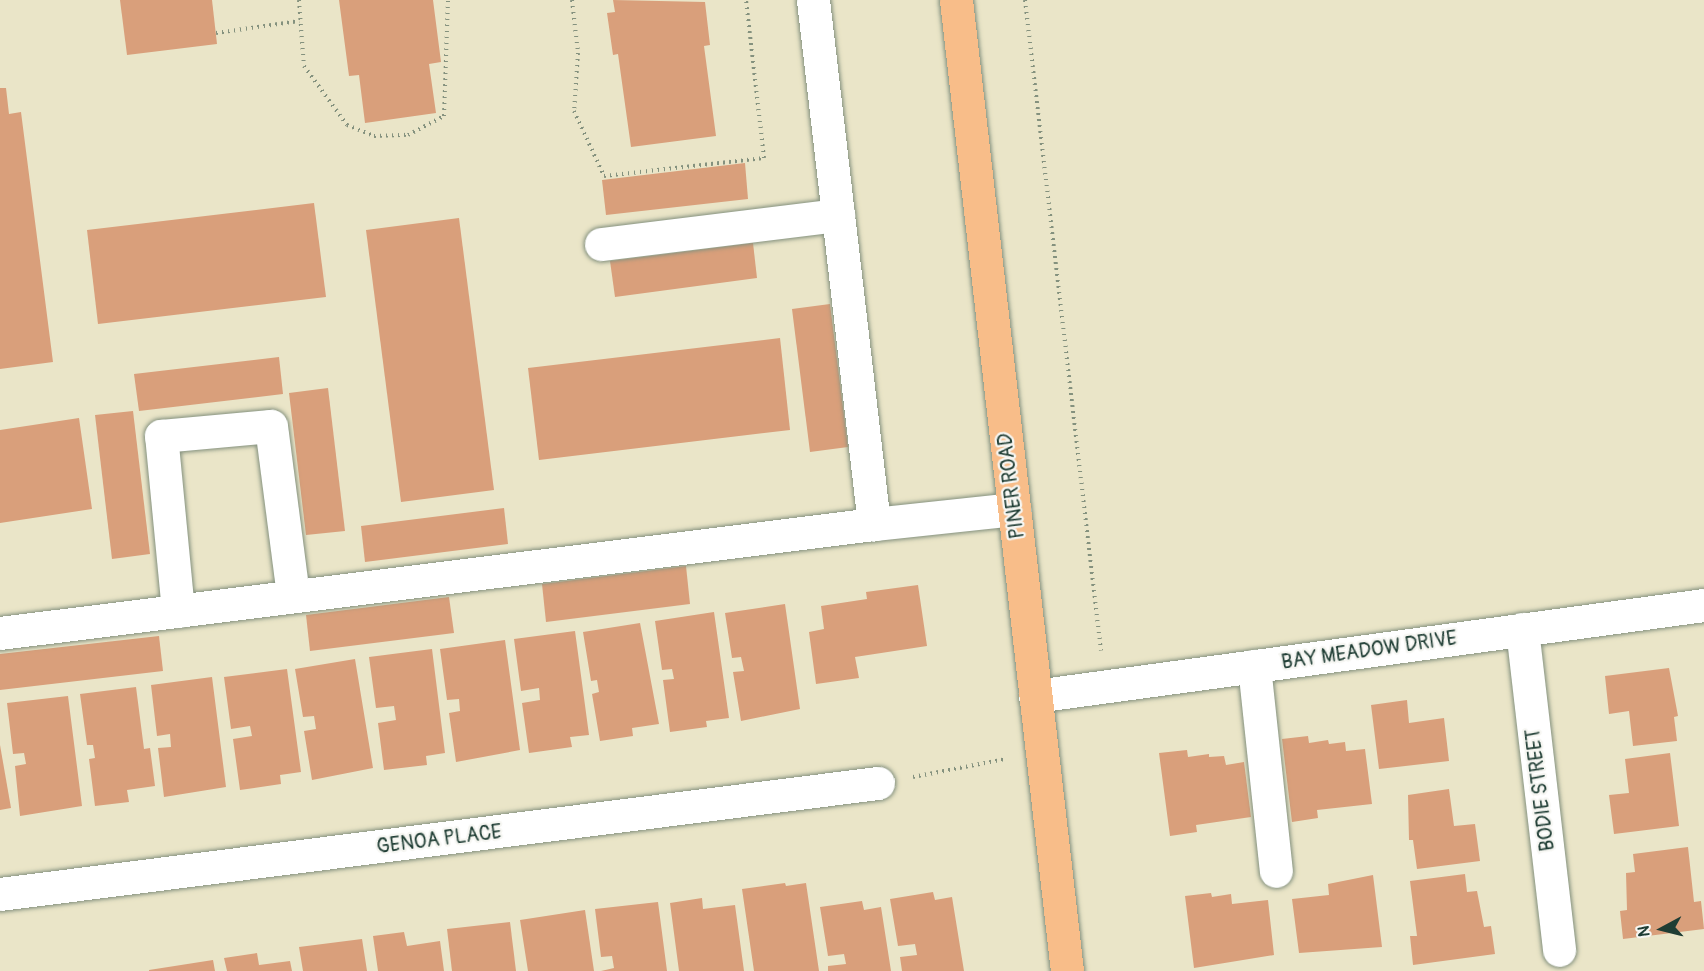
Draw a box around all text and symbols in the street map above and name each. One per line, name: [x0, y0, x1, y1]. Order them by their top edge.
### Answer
street label: PINER ROAD: [993, 432, 1029, 540]
street label: BAY MEADOW DRIVE: [1280, 626, 1458, 674]
street label: BODIE STREET: [1521, 727, 1559, 853]
street label: GENOA PLACE: [375, 819, 503, 859]
north arrow: [1632, 899, 1692, 959]
text: N: [1634, 925, 1655, 938]

